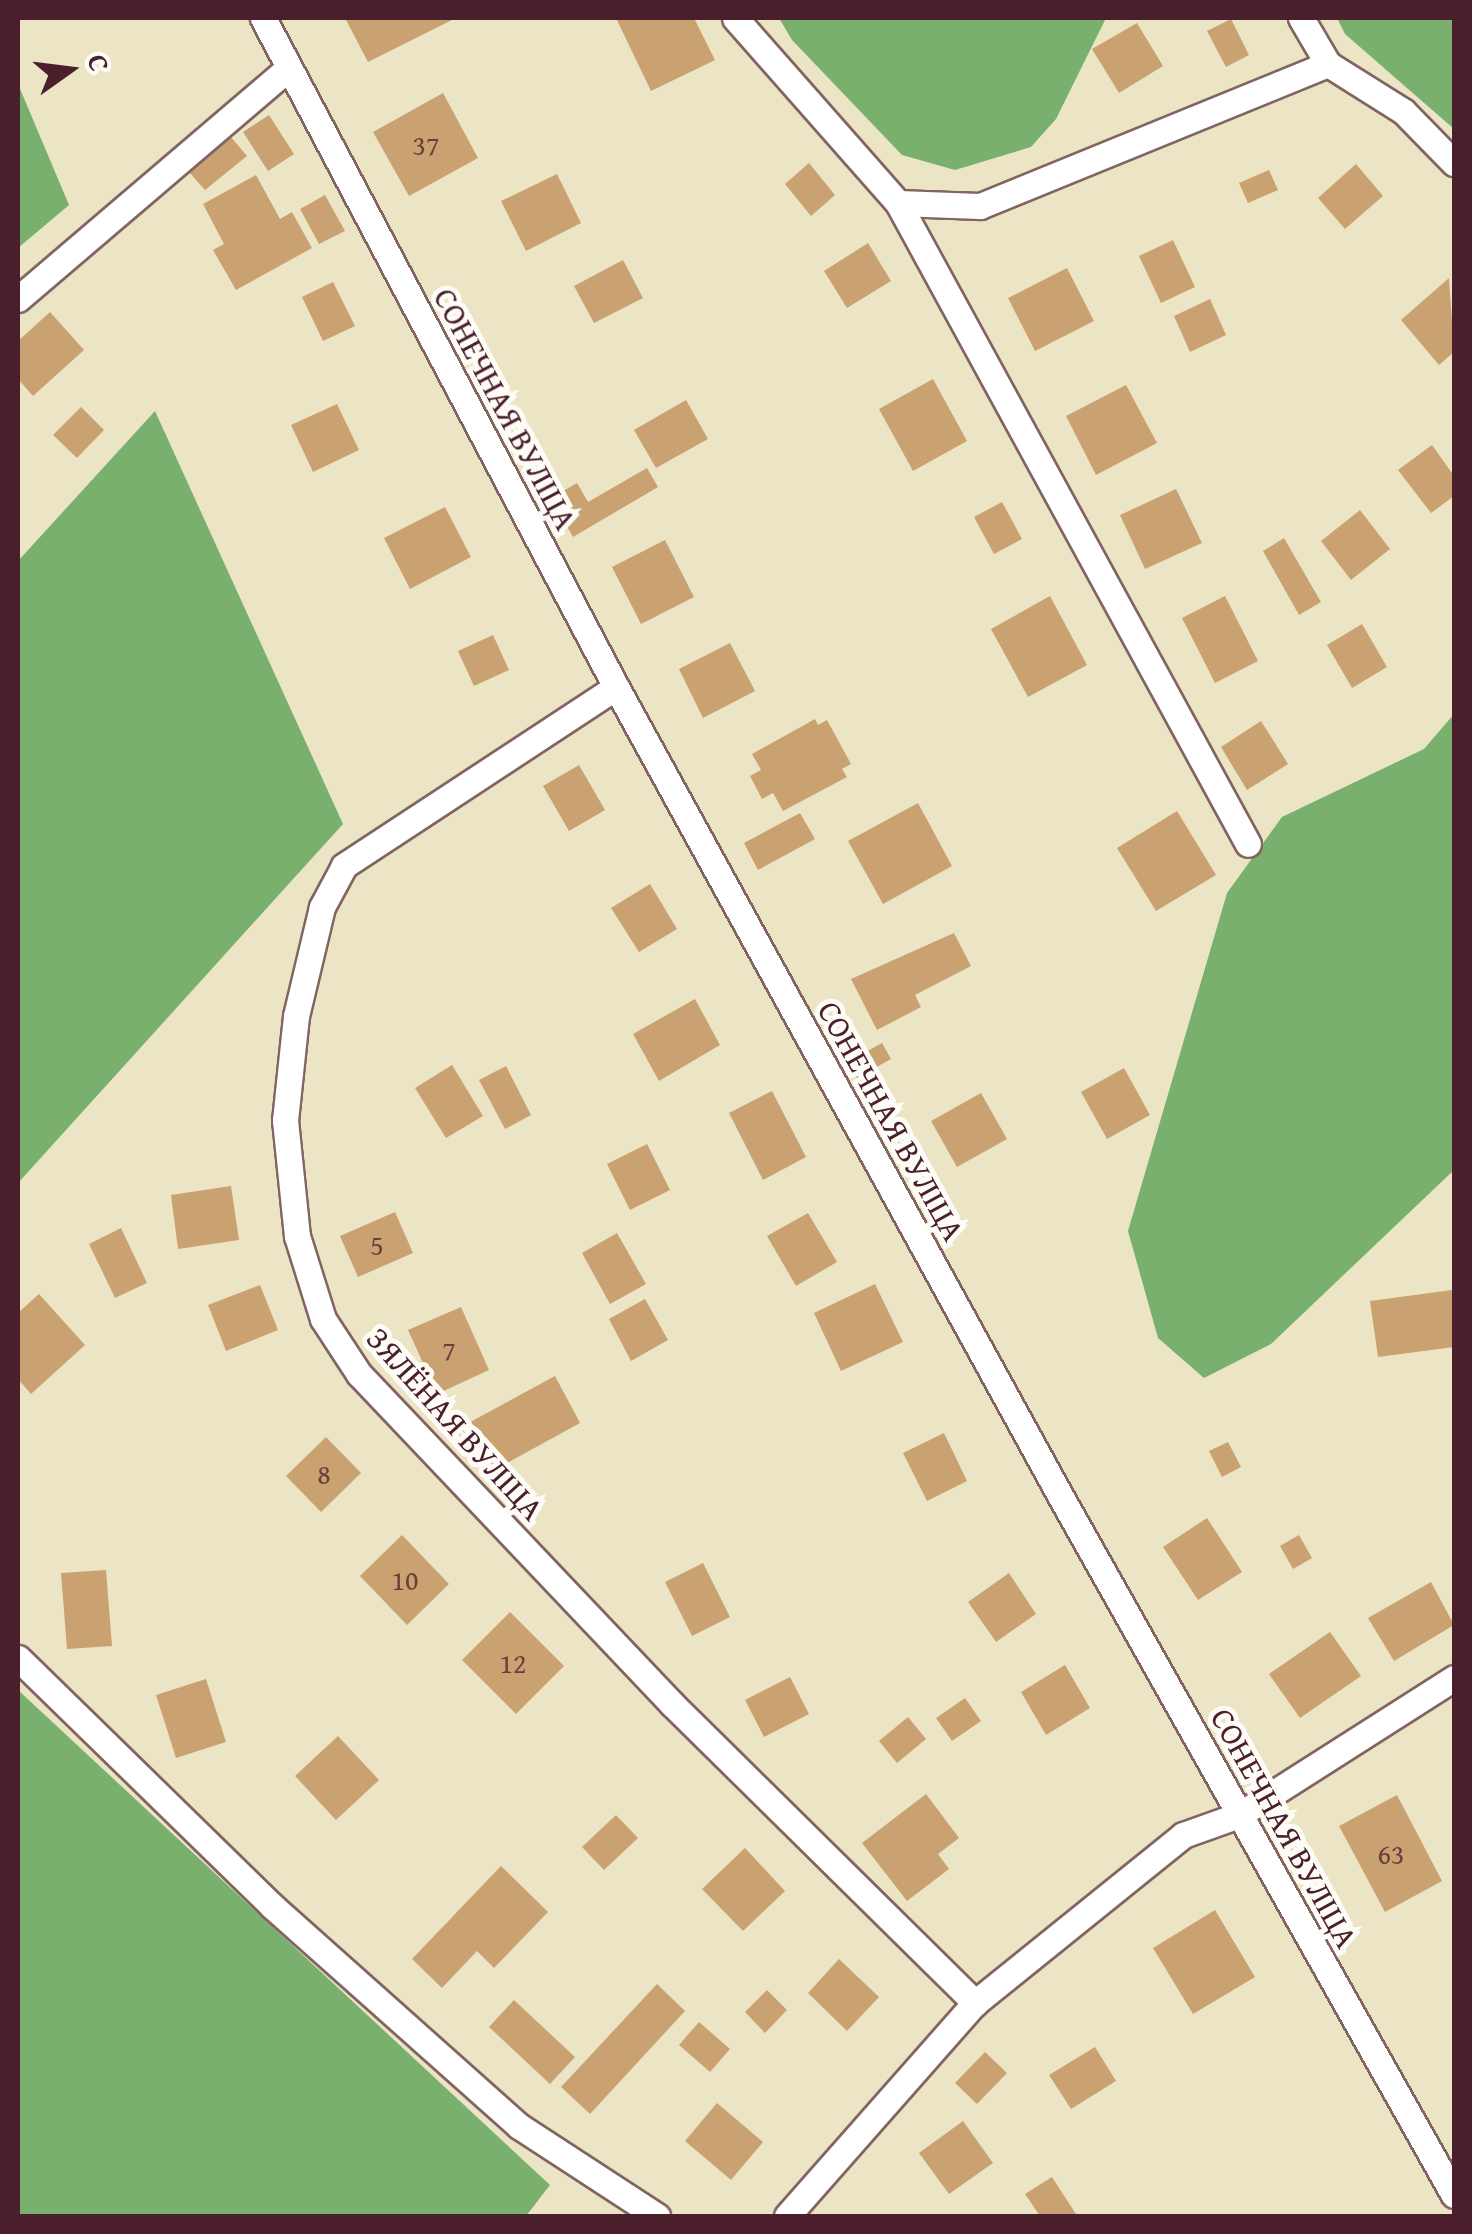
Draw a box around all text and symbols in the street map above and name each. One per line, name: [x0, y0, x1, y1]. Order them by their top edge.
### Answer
north arrow: [20, 20, 120, 120]
text: С: [78, 50, 121, 75]
house number: 37: [413, 128, 439, 162]
street label: СОНЕЧНАЯ ВУЛІЦА: [425, 282, 585, 536]
street label: СОНЕЧНАЯ ВУЛІЦА: [809, 994, 973, 1248]
house number: 5: [370, 1228, 384, 1262]
street label: ЗЯЛЁНАЯ ВУЛІЦА: [358, 1320, 552, 1528]
house number: 7: [442, 1333, 456, 1367]
house number: 8: [317, 1457, 331, 1491]
house number: 10: [392, 1563, 418, 1597]
house number: 12: [500, 1646, 526, 1680]
street label: СОНЕЧНАЯ ВУЛІЦА: [1202, 1701, 1366, 1955]
house number: 63: [1378, 1837, 1404, 1871]

